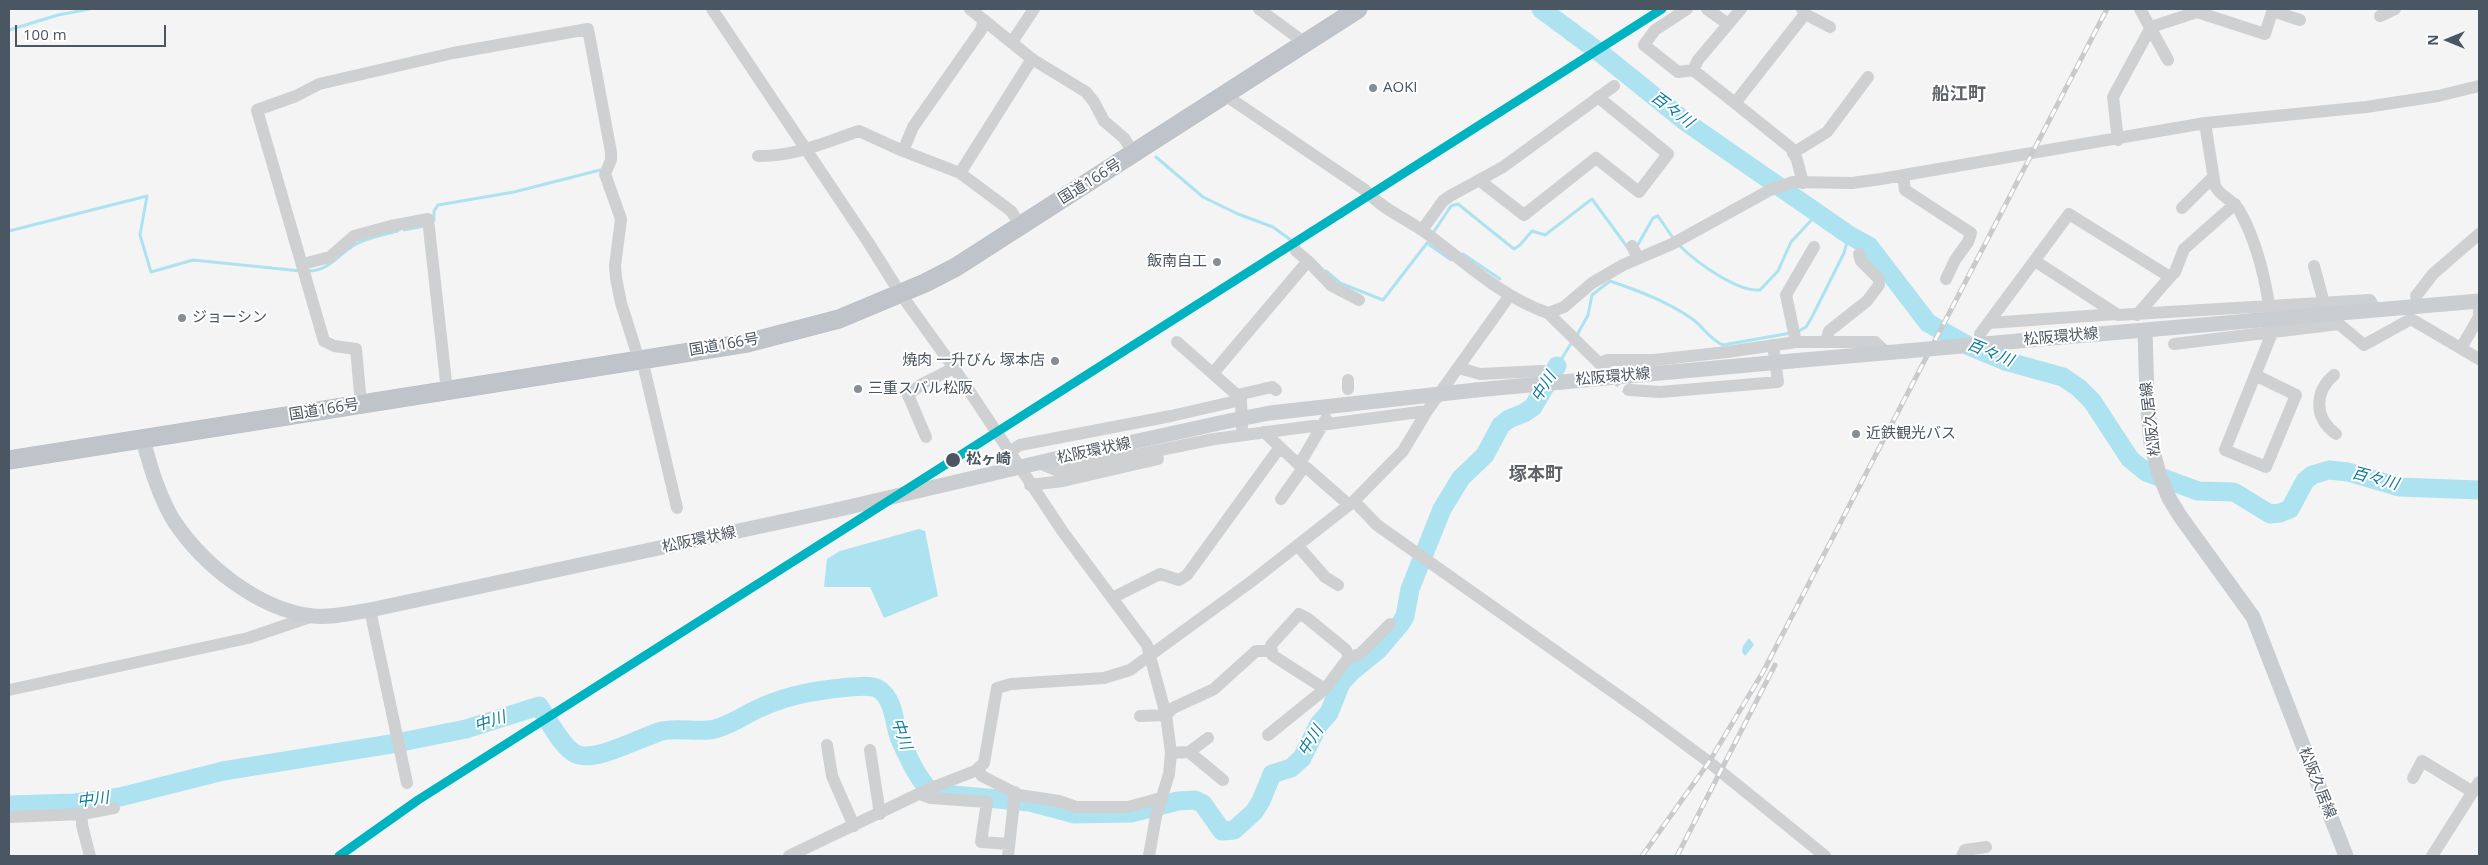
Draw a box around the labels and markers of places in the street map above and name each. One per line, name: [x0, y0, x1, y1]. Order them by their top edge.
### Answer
place label: AOKI: [1383, 79, 1418, 97]
marker: AOKI: [1367, 82, 1379, 94]
place label: 飯南自工: [1147, 253, 1207, 271]
marker: 飯南自工: [1211, 256, 1223, 268]
place label: ジョーシン: [192, 309, 267, 327]
marker: ジョーシン: [176, 312, 188, 324]
place label: 焼肉 一升びん 塚本店: [902, 352, 1045, 370]
marker: 焼肉 一升びん 塚本店: [1049, 355, 1061, 367]
place label: 三重スバル松阪: [868, 380, 973, 398]
marker: 三重スバル松阪: [852, 383, 864, 395]
place label: 近鉄観光バス: [1866, 425, 1956, 443]
marker: 近鉄観光バス: [1850, 428, 1862, 440]
marker: 松ヶ崎: [944, 451, 962, 469]
place label: 松ヶ崎: [966, 451, 1011, 469]

